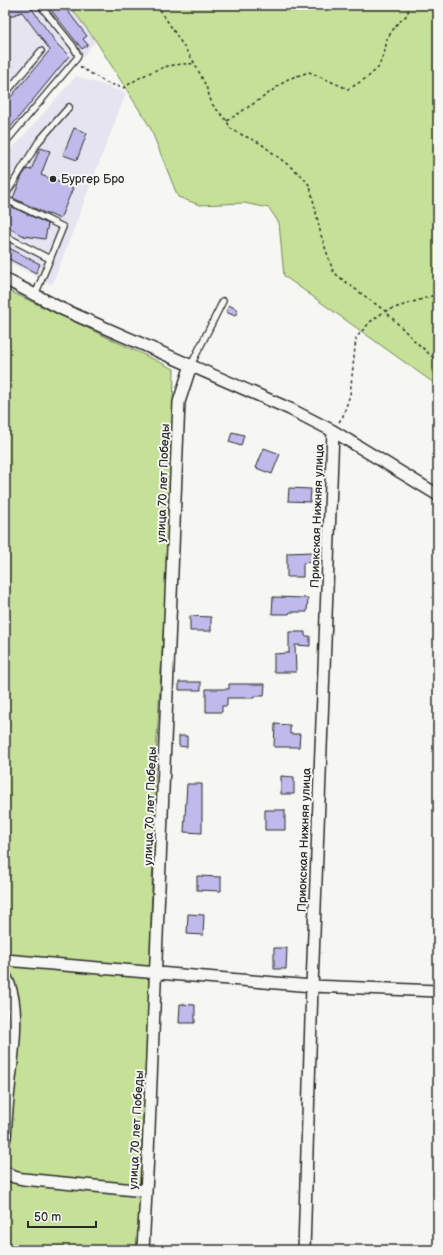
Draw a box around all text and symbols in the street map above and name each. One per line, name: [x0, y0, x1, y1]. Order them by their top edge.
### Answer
place label: Бургер Бро: [61, 172, 124, 187]
marker: Бургер Бро: [48, 174, 58, 184]
street label: улица 70 лет Победы: [154, 423, 173, 543]
street label: Приокская Нижняя улица: [307, 444, 328, 588]
street label: улица 70 лет Победы: [141, 746, 160, 866]
street label: Приокская Нижняя улица: [294, 768, 315, 912]
street label: улица 70 лет Победы: [126, 1070, 147, 1190]
scale bar: [28, 1203, 96, 1229]
text: 50 m: [34, 1210, 61, 1225]

